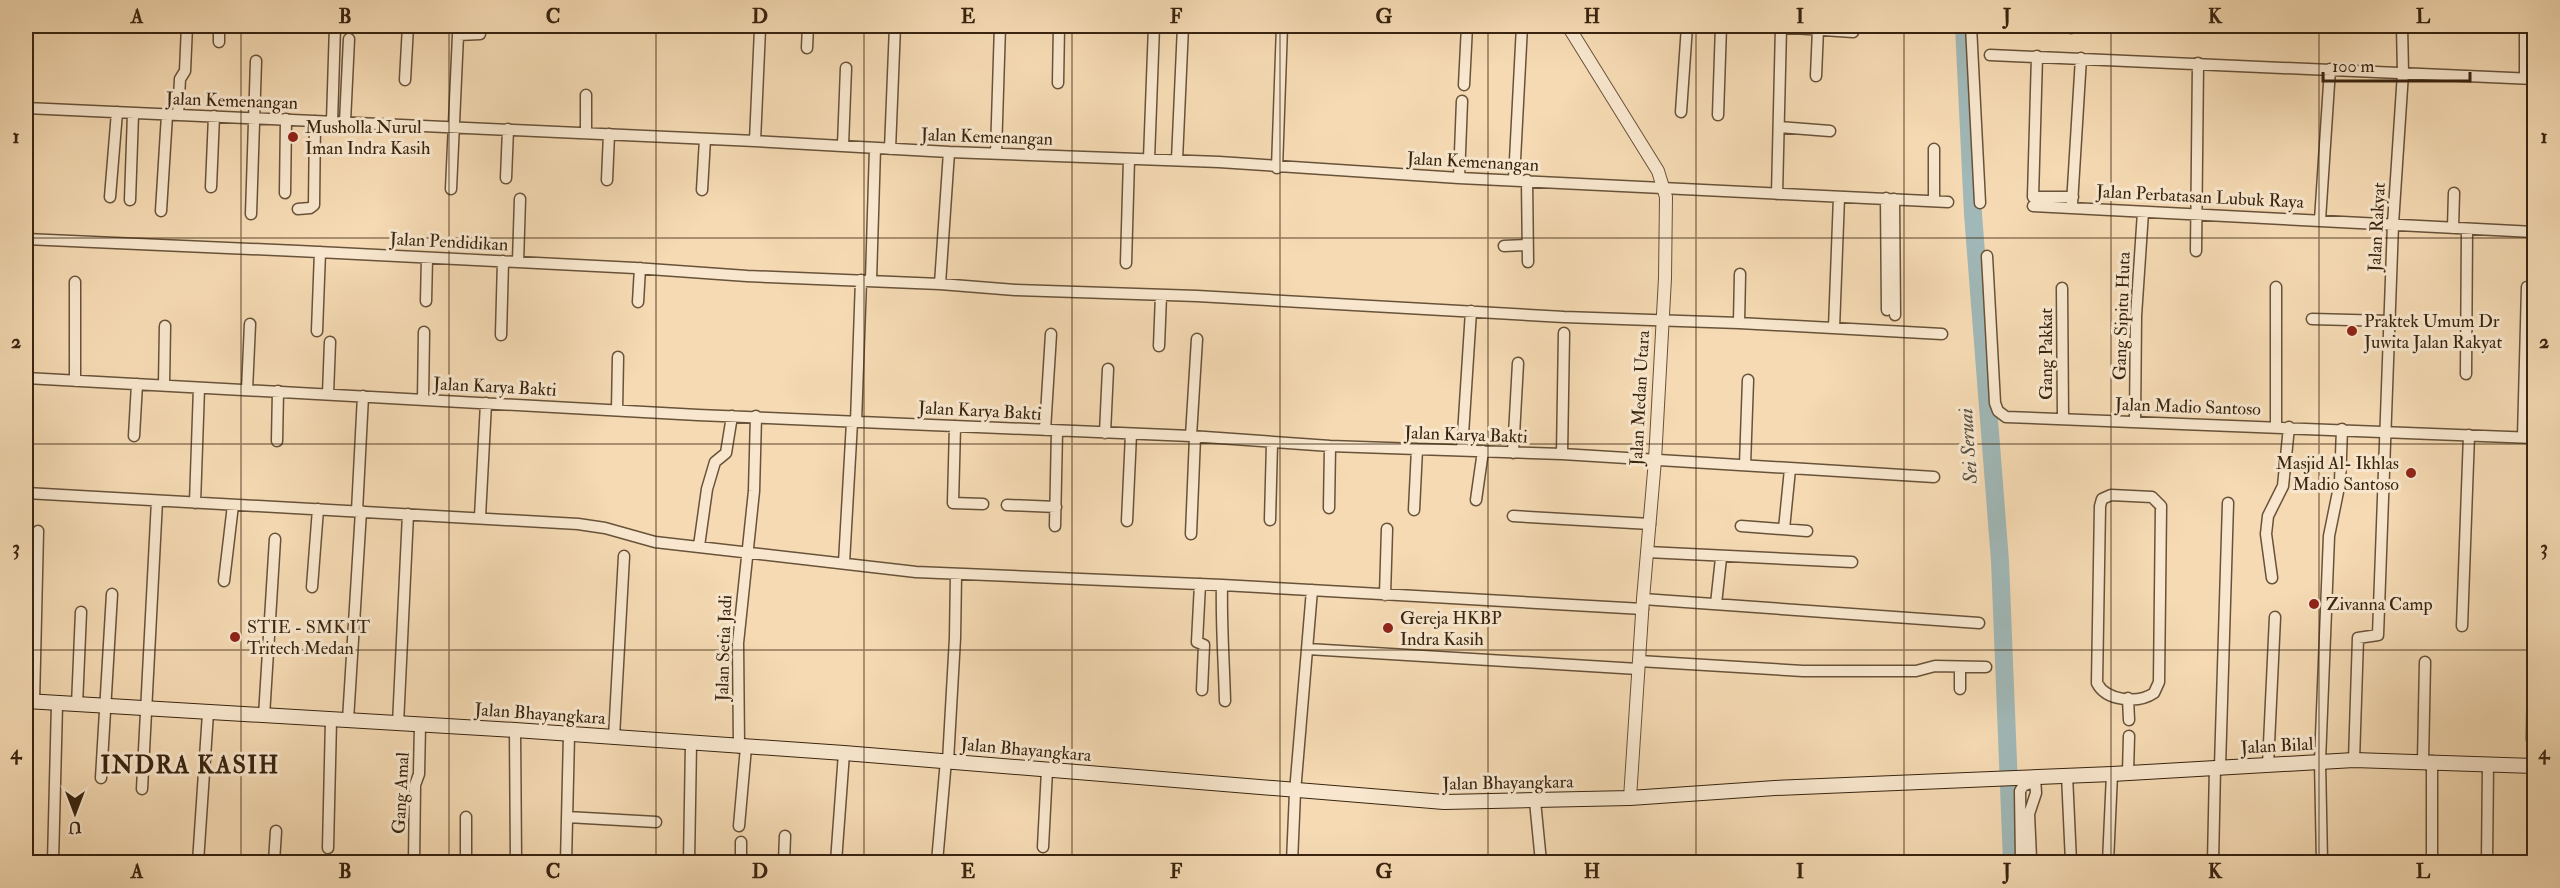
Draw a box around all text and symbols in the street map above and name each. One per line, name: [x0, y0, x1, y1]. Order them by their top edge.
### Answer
text: A: [130, 4, 144, 29]
text: B: [338, 4, 352, 29]
text: C: [546, 4, 560, 29]
text: D: [752, 4, 768, 29]
text: E: [961, 4, 976, 29]
text: F: [1170, 4, 1183, 29]
text: G: [1376, 4, 1393, 29]
text: H: [1584, 4, 1600, 29]
text: I: [1796, 4, 1804, 29]
text: J: [2002, 4, 2011, 29]
text: K: [2208, 4, 2223, 29]
text: L: [2416, 4, 2431, 29]
scale bar: [2323, 45, 2470, 83]
text: 100 m: [2332, 55, 2375, 78]
street label: Jalan Kemenangan: [165, 87, 298, 115]
place label: Musholla Nurul Iman Indra Kasih: [305, 116, 431, 160]
street label: Jalan Kemenangan: [920, 123, 1053, 151]
text: 1: [12, 124, 20, 149]
text: 1: [2540, 124, 2548, 149]
marker: Musholla Nurul Iman Indra Kasih: [286, 130, 300, 144]
street label: Jalan Kemenangan: [1405, 147, 1540, 177]
street label: Jalan Perbatasan Lubuk Raya: [2095, 180, 2305, 214]
street label: Jalan Rakyat: [2363, 182, 2391, 273]
street label: Jalan Pendidikan: [388, 227, 509, 257]
street label: Gang Sipitu Huta: [2108, 251, 2136, 381]
street label: Gang Pakkat: [2035, 308, 2058, 400]
place label: Praktek Umum Dr Juwita Jalan Rakyat: [2363, 310, 2503, 354]
marker: Praktek Umum Dr Juwita Jalan Rakyat: [2345, 324, 2359, 338]
text: 2: [11, 329, 21, 354]
street label: Jalan Medan Utara: [1625, 329, 1655, 467]
text: 2: [2539, 329, 2549, 354]
street label: Jalan Karya Bakti: [432, 372, 557, 402]
street label: Jalan Madio Santoso: [2114, 393, 2262, 421]
street label: Jalan Karya Bakti: [917, 396, 1042, 426]
water label: Sei Seruai: [1953, 407, 1983, 486]
street label: Jalan Karya Bakti: [1403, 421, 1528, 449]
place label: Masjid Al- Ikhlas Madio Santoso: [2276, 452, 2399, 496]
marker: Masjid Al- Ikhlas Madio Santoso: [2404, 466, 2418, 480]
text: 3: [12, 535, 20, 560]
text: 3: [2540, 535, 2548, 560]
place label: Zivanna Camp: [2326, 593, 2433, 616]
street label: Jalan Setia Jadi: [711, 594, 737, 703]
marker: Zivanna Camp: [2307, 597, 2321, 611]
place label: Gereja HKBP Indra Kasih: [1400, 607, 1502, 651]
place label: STIE - SMK IT Tritech Medan: [247, 616, 371, 660]
marker: Gereja HKBP Indra Kasih: [1381, 621, 1395, 635]
marker: STIE - SMK IT Tritech Medan: [228, 630, 242, 644]
street label: Jalan Bhayangkara: [473, 698, 607, 730]
street label: Jalan Bhayangkara: [959, 733, 1093, 767]
street label: Jalan Bilal: [2239, 733, 2314, 759]
text: 4: [10, 740, 23, 765]
text: 4: [2538, 740, 2551, 765]
district label: INDRA KASIH: [100, 750, 280, 781]
street label: Gang Amal: [387, 751, 415, 834]
street label: Jalan Bhayangkara: [1441, 770, 1574, 796]
north arrow: [45, 783, 105, 843]
text: U: [68, 817, 82, 837]
text: A: [130, 859, 144, 884]
text: B: [338, 859, 352, 884]
text: C: [546, 859, 560, 884]
text: D: [752, 859, 768, 884]
text: E: [961, 859, 976, 884]
text: F: [1170, 859, 1183, 884]
text: G: [1376, 859, 1393, 884]
text: H: [1584, 859, 1600, 884]
text: I: [1796, 859, 1804, 884]
text: J: [2002, 859, 2011, 884]
text: K: [2208, 859, 2223, 884]
text: L: [2416, 859, 2431, 884]

